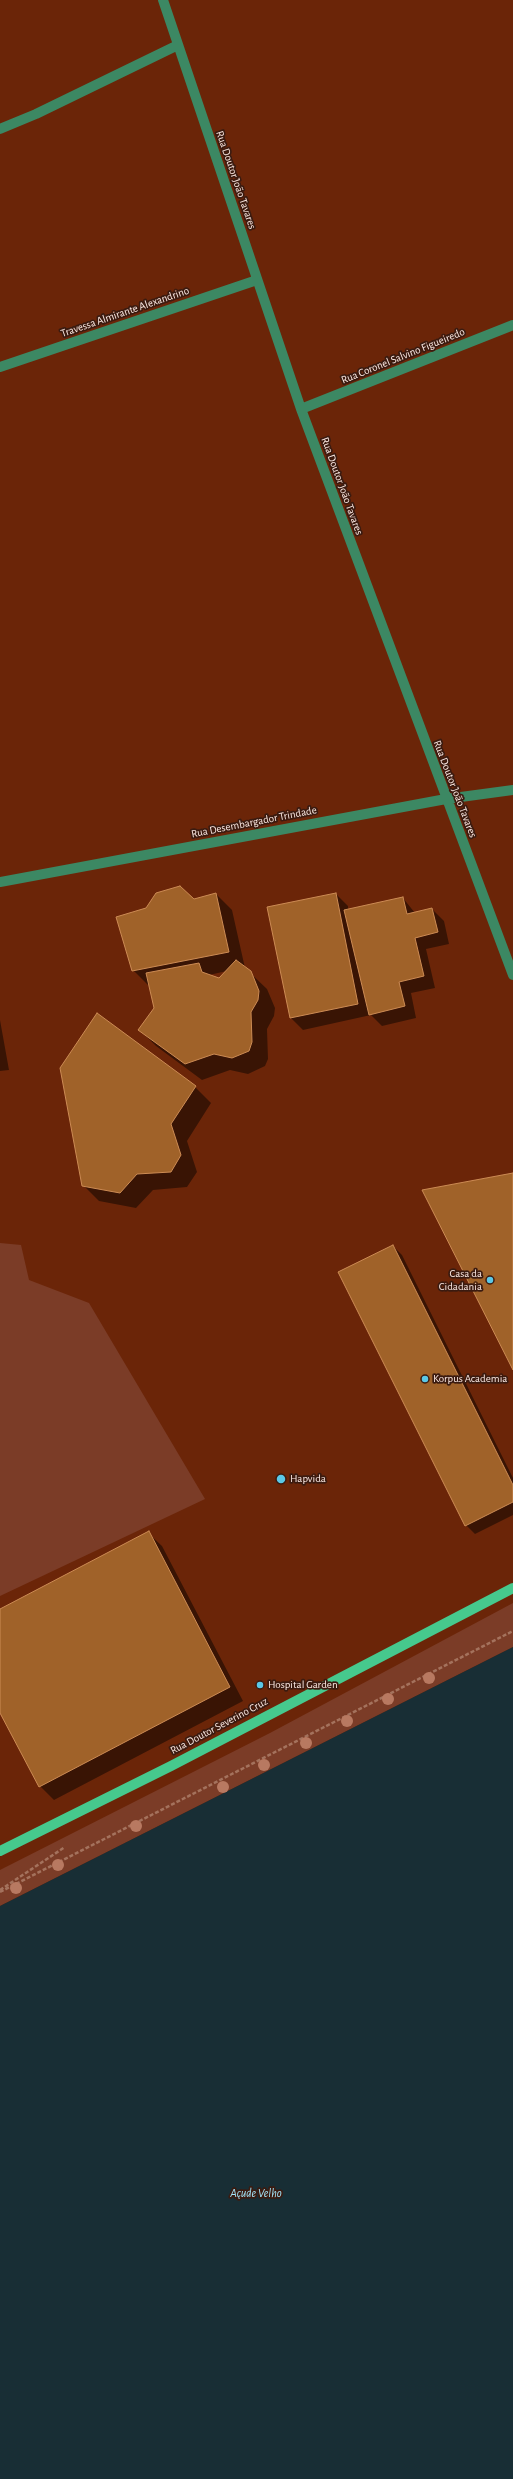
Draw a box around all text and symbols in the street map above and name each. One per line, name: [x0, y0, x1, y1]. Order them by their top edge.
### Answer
street label: Rua Doutor João Tavares: [213, 129, 259, 231]
street label: Travessa Almirante Alexandrino: [59, 284, 191, 340]
street label: Rua Coronel Salvino Figueiredo: [339, 325, 467, 387]
street label: Rua Doutor João Tavares: [318, 435, 366, 537]
street label: Rua Doutor João Tavares: [430, 738, 480, 840]
street label: Rua Desembargador Trindade: [190, 803, 318, 841]
place label: Casa da Cidadania: [439, 1267, 482, 1293]
marker: Casa da Cidadania: [485, 1275, 495, 1285]
place label: Korpus Academia: [433, 1372, 507, 1386]
marker: Korpus Academia: [420, 1374, 430, 1384]
place label: Hapvida: [290, 1472, 326, 1486]
marker: Hapvida: [275, 1473, 287, 1485]
place label: Hospital Garden: [268, 1678, 338, 1692]
marker: Hospital Garden: [255, 1680, 265, 1690]
street label: Rua Doutor Severino Cruz: [168, 1695, 270, 1757]
water label: Açude Velho: [230, 2186, 282, 2200]

